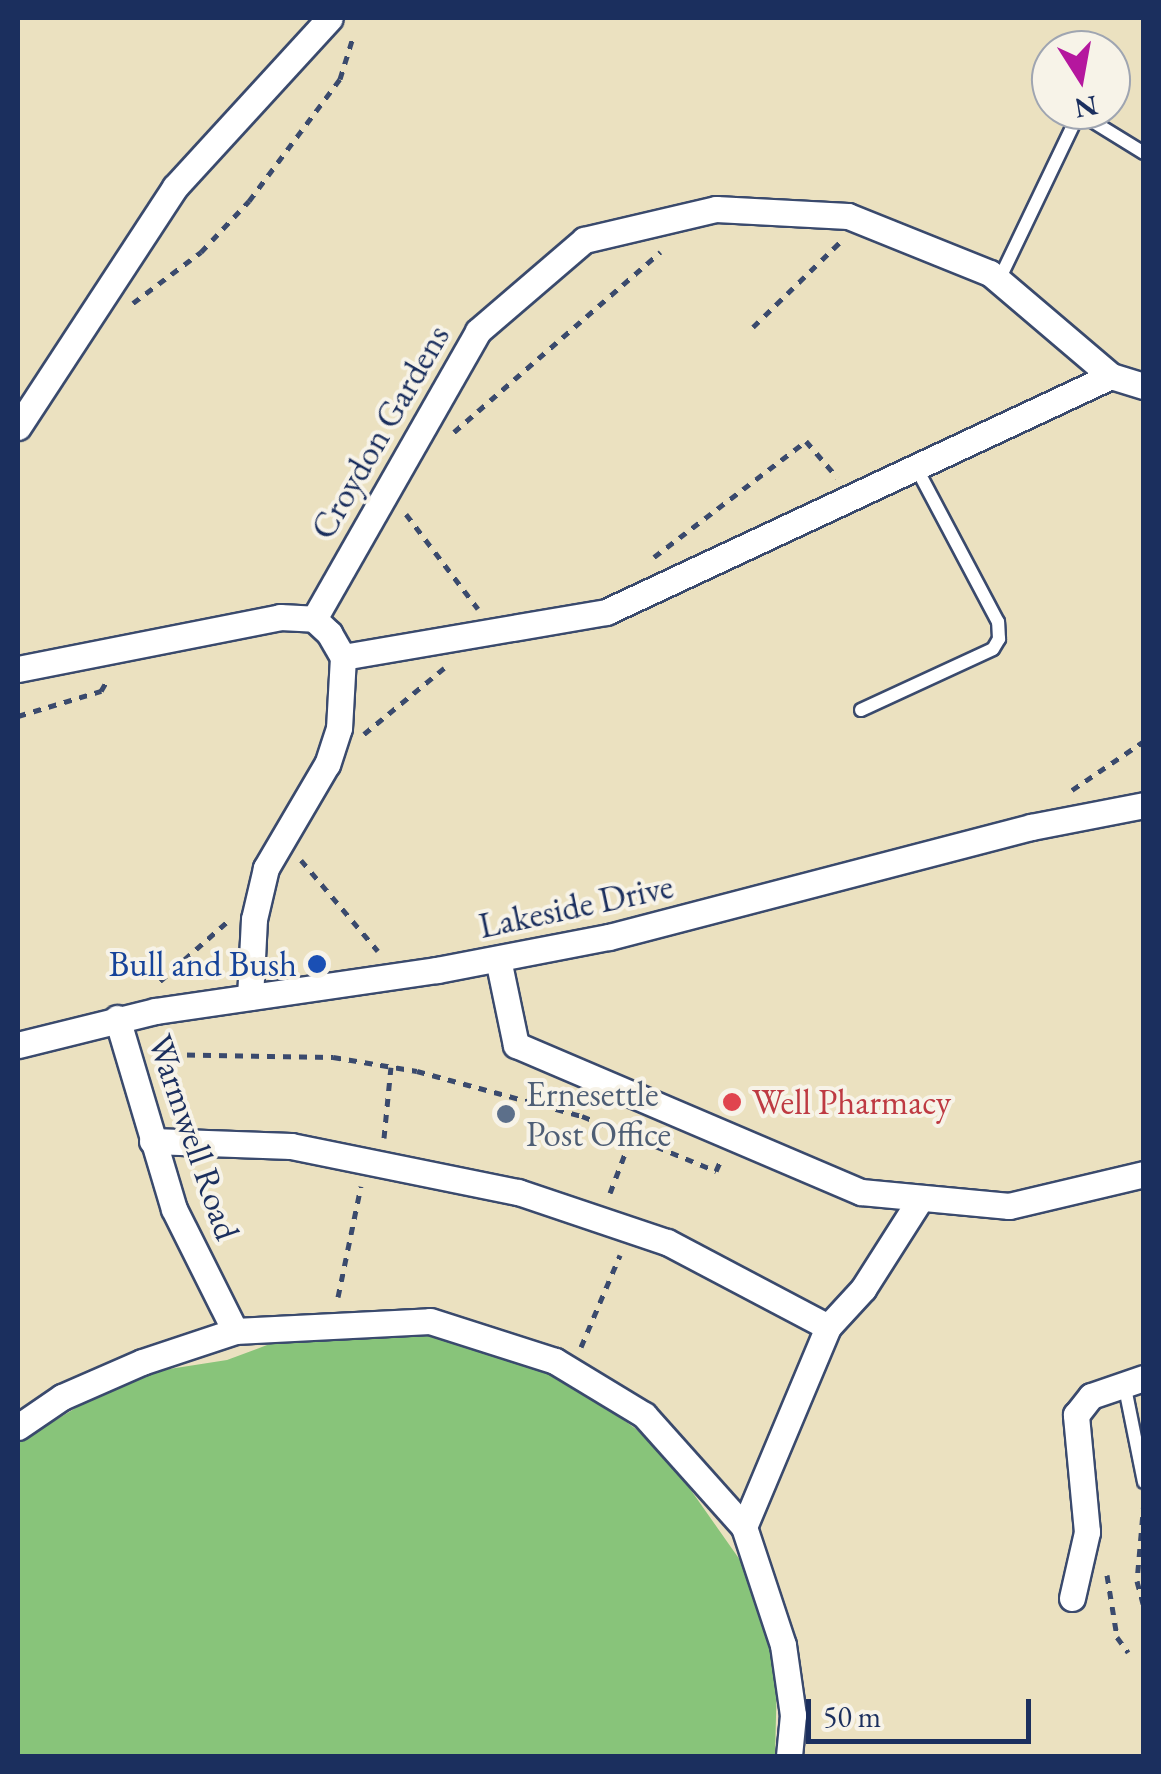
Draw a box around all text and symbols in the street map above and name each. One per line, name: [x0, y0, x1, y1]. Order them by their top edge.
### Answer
north arrow: [1031, 30, 1131, 130]
text: N: [1072, 88, 1101, 127]
street label: Croydon Gardens: [302, 317, 458, 547]
street label: Lakeside Drive: [475, 865, 677, 947]
place label: Bull and Bush: [109, 943, 297, 985]
marker: Bull and Bush: [306, 953, 328, 975]
street label: Warmwell Road: [139, 1029, 249, 1245]
place label: Ernesettle Post Office: [526, 1073, 671, 1155]
place label: Well Pharmacy: [752, 1081, 951, 1123]
marker: Well Pharmacy: [721, 1091, 743, 1113]
marker: Ernesettle Post Office: [495, 1103, 517, 1125]
scale bar: [811, 1679, 1036, 1741]
text: 50 m: [823, 1697, 881, 1736]

